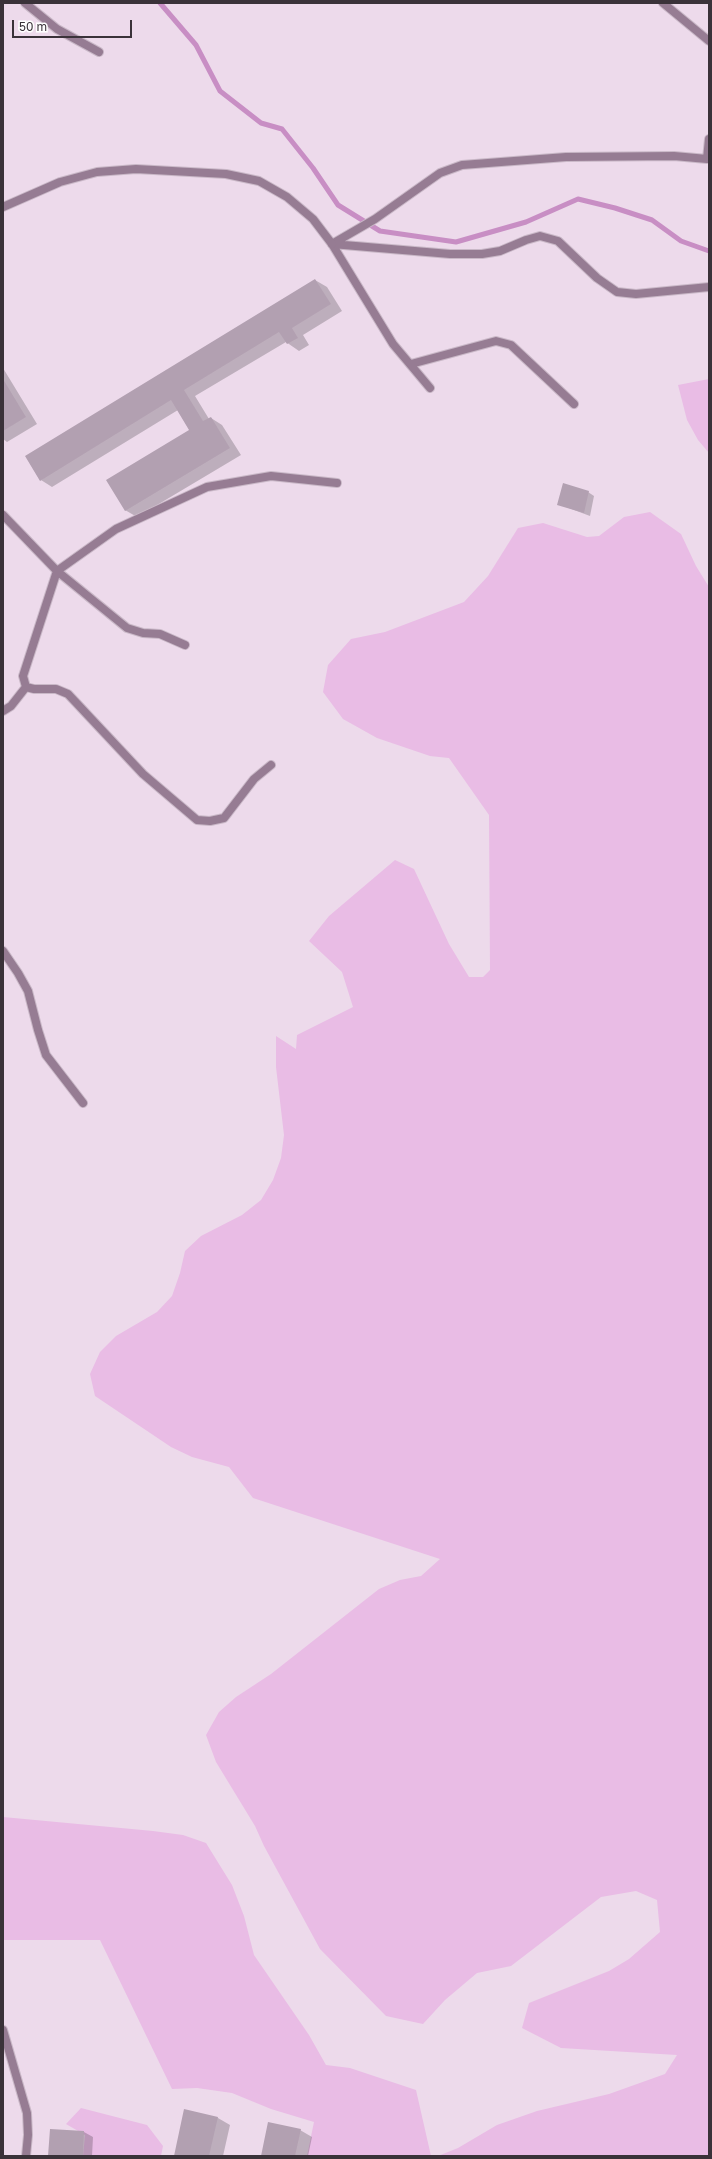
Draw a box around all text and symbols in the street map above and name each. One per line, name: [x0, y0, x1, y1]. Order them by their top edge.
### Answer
scale bar: [14, 12, 134, 38]
text: 50 m: [19, 19, 47, 34]

